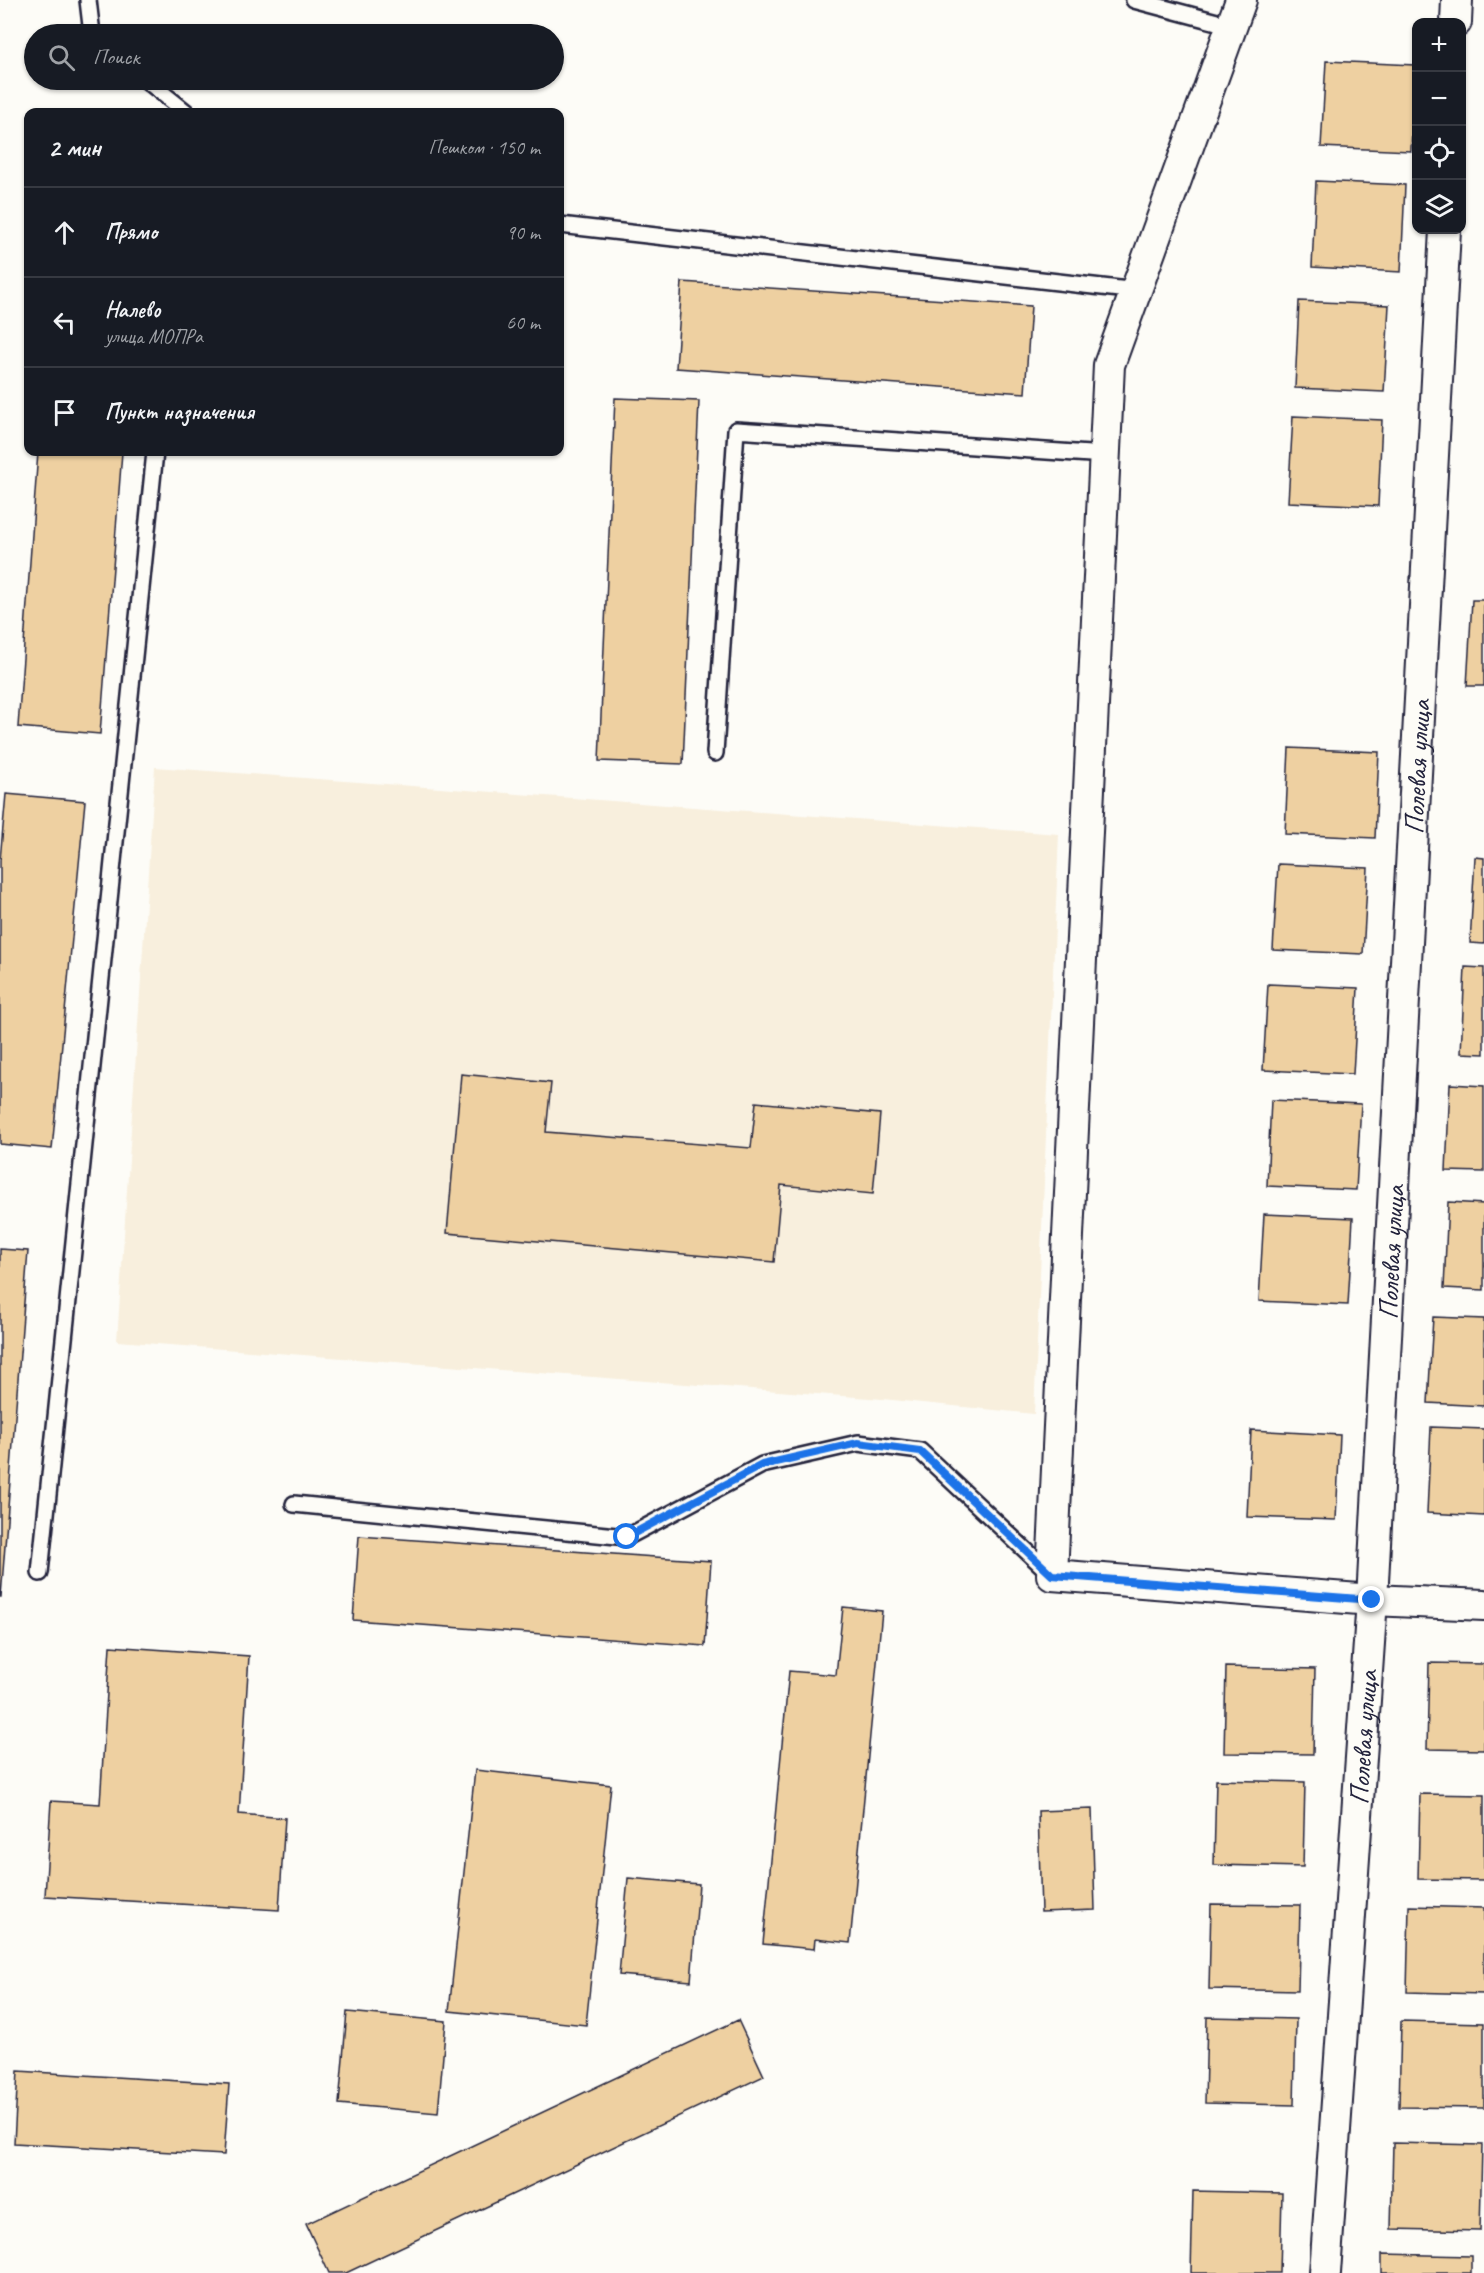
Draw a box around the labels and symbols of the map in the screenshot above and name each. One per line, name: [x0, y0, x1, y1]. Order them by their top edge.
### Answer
street label: Полевая улица: [1396, 697, 1438, 835]
street label: Полевая улица: [1370, 1182, 1412, 1320]
route start: [613, 1523, 639, 1549]
route end: [1358, 1586, 1384, 1612]
street label: Полевая улица: [1341, 1667, 1385, 1806]

